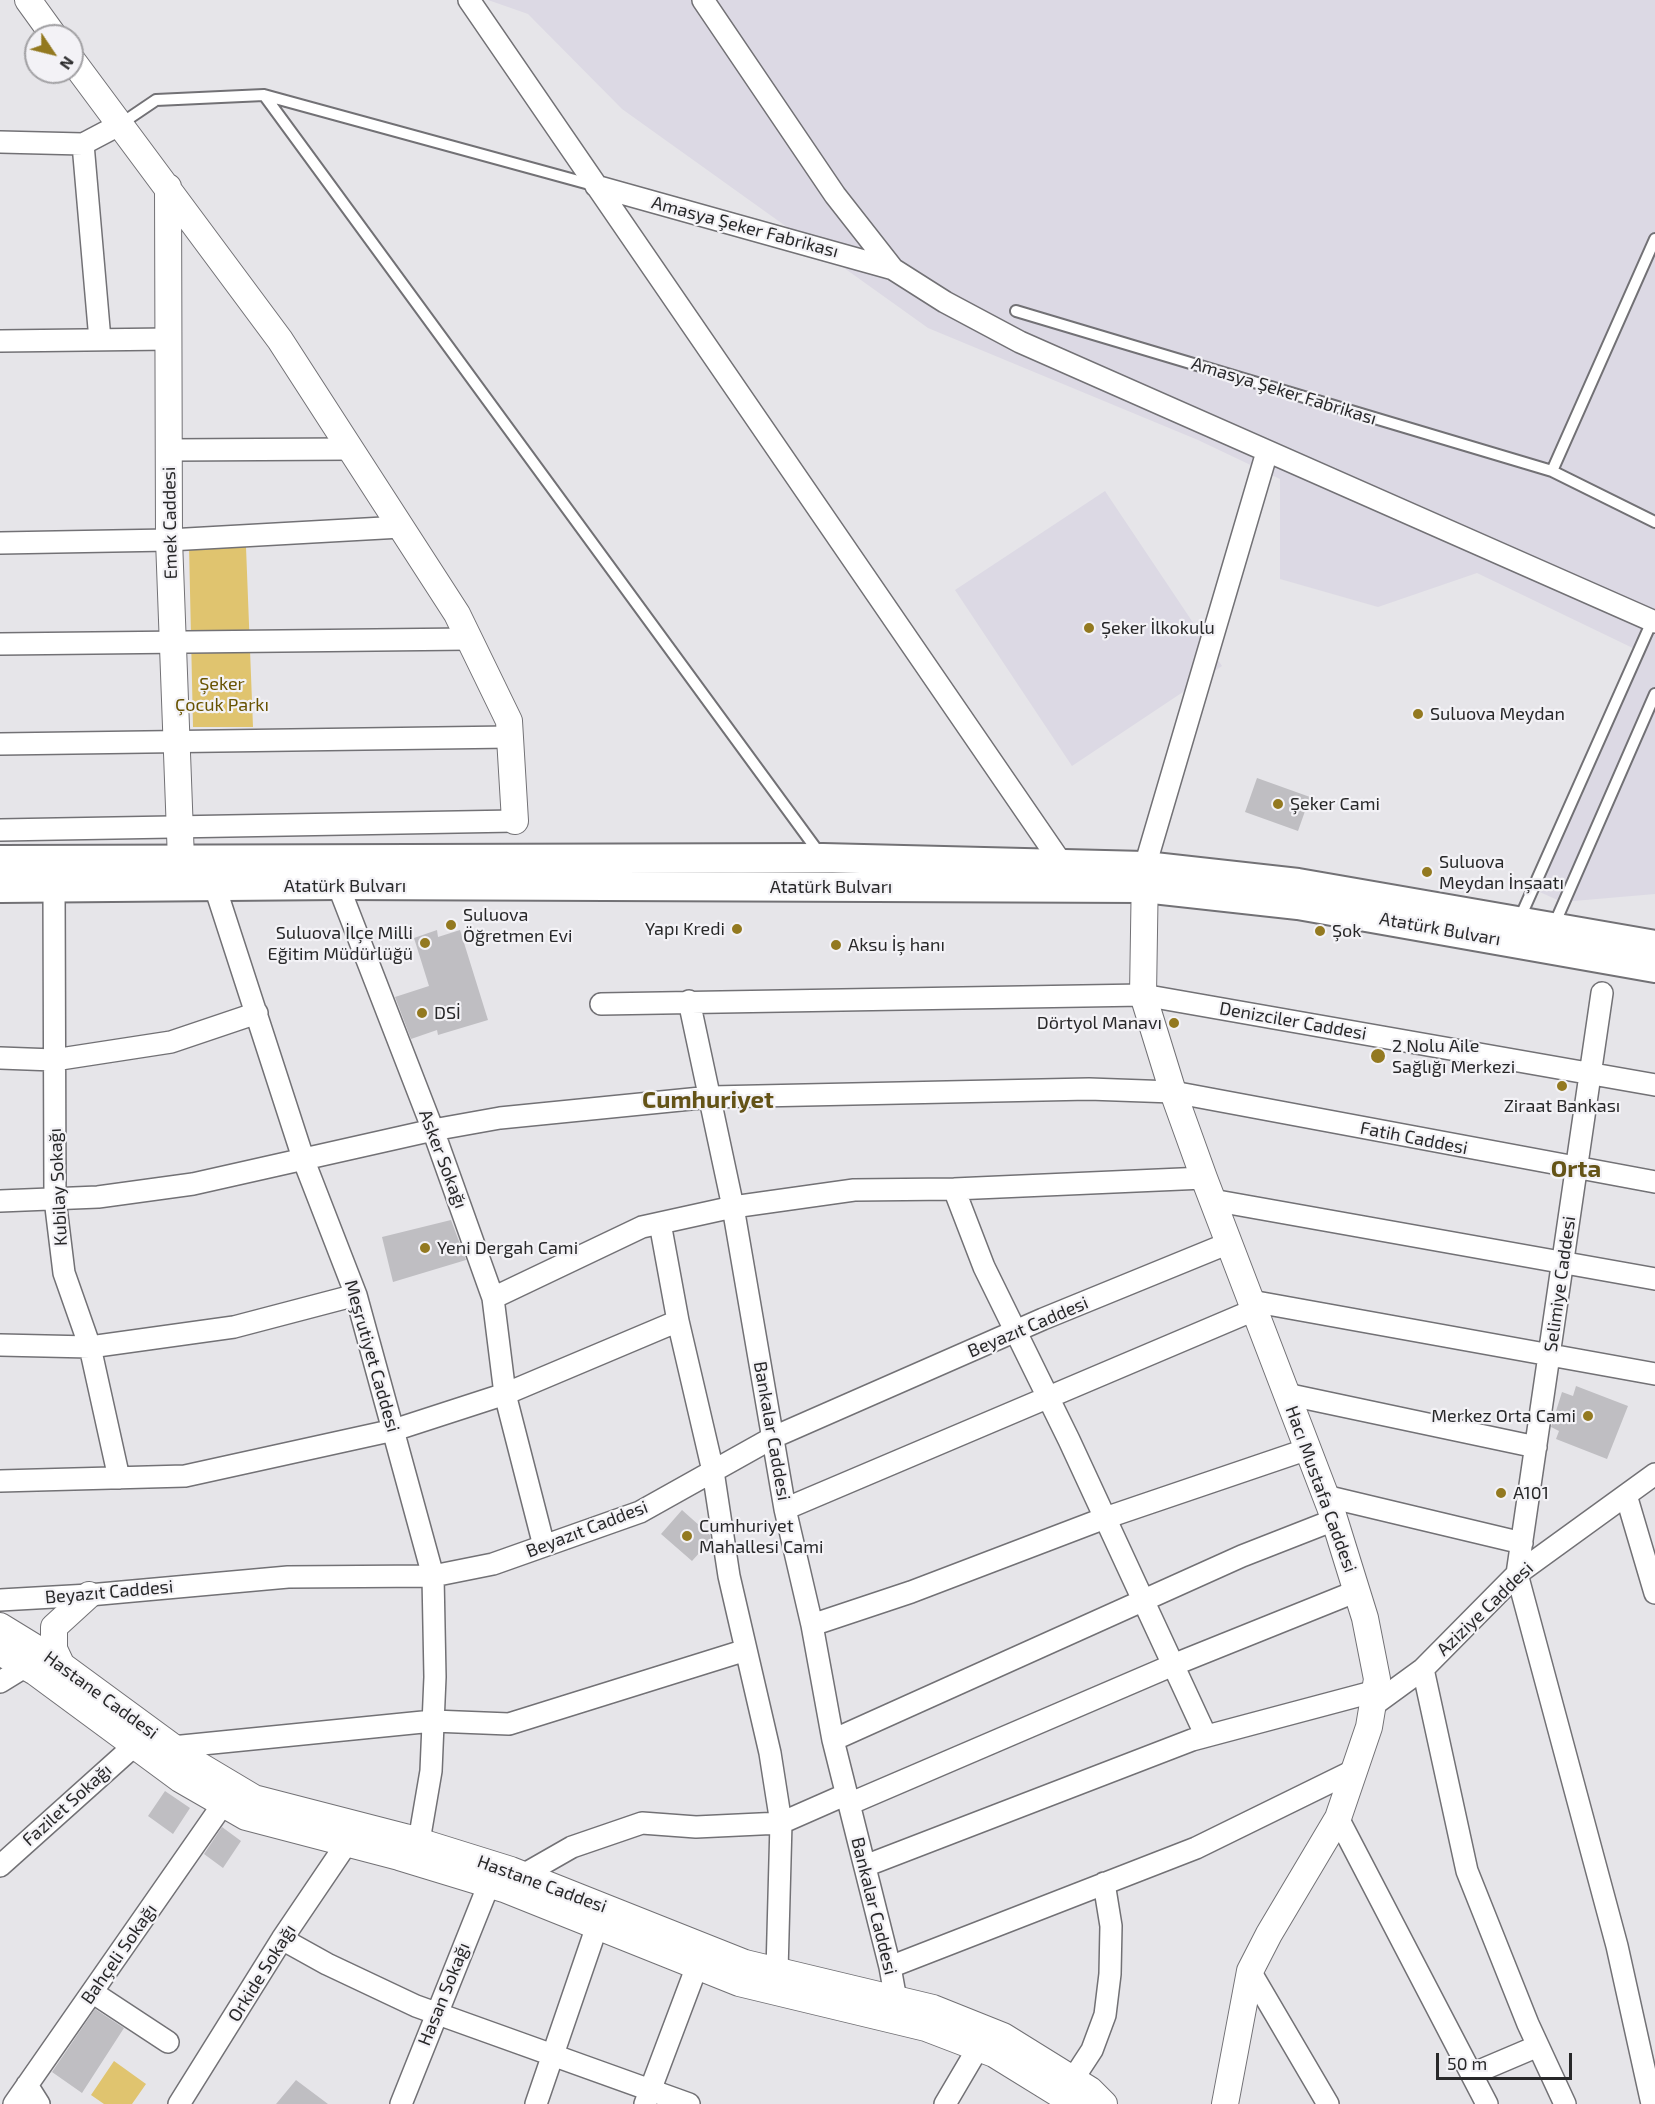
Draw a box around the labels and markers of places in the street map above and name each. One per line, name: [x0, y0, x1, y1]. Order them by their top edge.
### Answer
place label: Şeker İlkokulu: [1101, 617, 1215, 639]
marker: Şeker İlkokulu: [1082, 621, 1096, 635]
place label: Suluova Meydan: [1430, 703, 1565, 725]
marker: Suluova Meydan: [1411, 707, 1425, 721]
place label: Şeker Cami: [1290, 793, 1380, 815]
marker: Şeker Cami: [1271, 797, 1285, 811]
place label: Suluova Meydan İnşaatı: [1439, 851, 1564, 894]
marker: Suluova Meydan İnşaatı: [1420, 865, 1434, 879]
place label: Suluova Öğretmen Evi: [463, 904, 573, 946]
marker: Suluova Öğretmen Evi: [444, 918, 458, 932]
place label: Yapı Kredi: [645, 918, 725, 940]
place label: Şok: [1332, 920, 1361, 942]
place label: Suluova İlçe Milli Eğitim Müdürlüğü: [268, 922, 413, 964]
marker: Yapı Kredi: [730, 922, 744, 936]
marker: Şok: [1313, 924, 1327, 938]
place label: Aksu İş hanı: [848, 934, 945, 956]
marker: Suluova İlçe Milli Eğitim Müdürlüğü: [418, 936, 432, 950]
marker: Aksu İş hanı: [829, 938, 843, 952]
place label: DSİ: [434, 1002, 461, 1024]
marker: DSİ: [415, 1006, 429, 1020]
place label: Dörtyol Manavı: [1037, 1012, 1162, 1034]
marker: Dörtyol Manavı: [1167, 1016, 1181, 1030]
place label: 2 Nolu Aile Sağlığı Merkezi: [1392, 1035, 1515, 1078]
marker: 2 Nolu Aile Sağlığı Merkezi: [1369, 1047, 1387, 1065]
marker: Ziraat Bankası: [1555, 1079, 1569, 1093]
place label: Ziraat Bankası: [1504, 1095, 1620, 1117]
place label: Yeni Dergah Cami: [437, 1237, 578, 1259]
marker: Yeni Dergah Cami: [418, 1241, 432, 1255]
place label: Merkez Orta Cami: [1431, 1405, 1576, 1427]
marker: Merkez Orta Cami: [1581, 1409, 1595, 1423]
place label: A101: [1513, 1482, 1549, 1504]
marker: A101: [1494, 1486, 1508, 1500]
place label: Cumhuriyet Mahallesi Cami: [699, 1515, 823, 1558]
marker: Cumhuriyet Mahallesi Cami: [680, 1529, 694, 1543]

